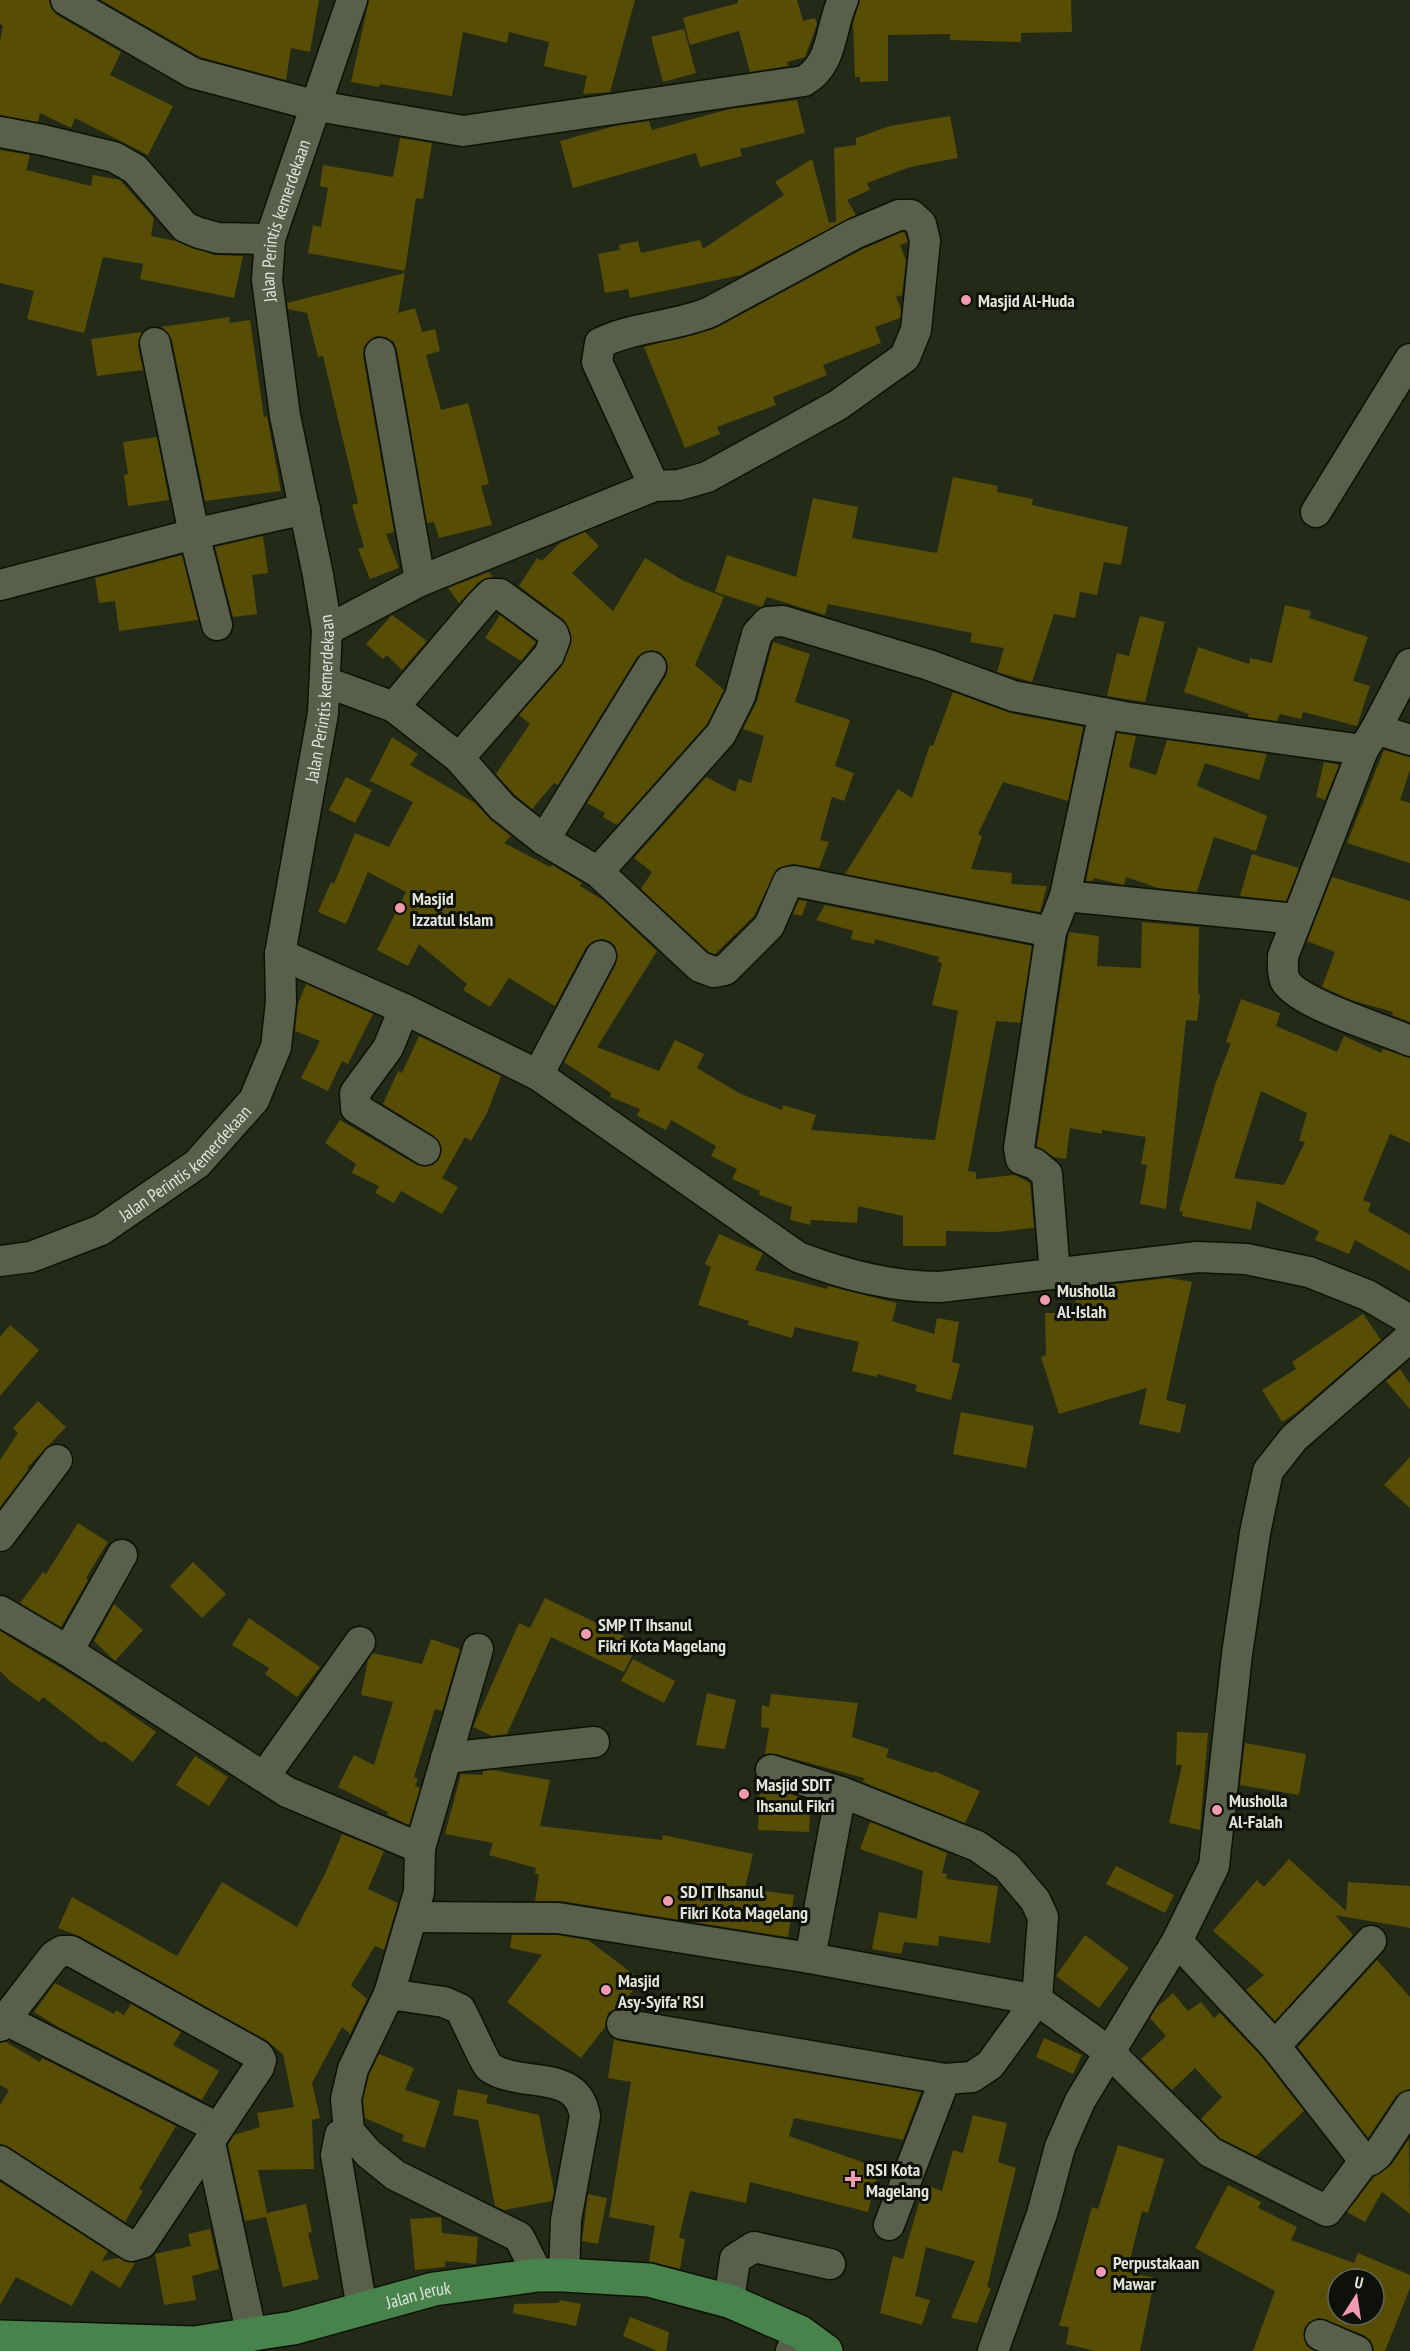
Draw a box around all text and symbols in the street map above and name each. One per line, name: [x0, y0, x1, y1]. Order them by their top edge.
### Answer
street label: Jalan Perintis kemerdekaan: [256, 136, 315, 305]
place label: Masjid Al-Huda: [978, 289, 1075, 312]
marker: Masjid Al-Huda: [959, 293, 973, 307]
street label: Jalan Perintis kemerdekaan: [299, 613, 338, 785]
place label: Masjid Izzatul Islam: [412, 887, 493, 931]
marker: Masjid Izzatul Islam: [393, 901, 407, 915]
street label: Jalan Perintis kemerdekaan: [113, 1100, 256, 1227]
place label: Musholla Al-Islah: [1056, 1279, 1116, 1323]
marker: Musholla Al-Islah: [1038, 1293, 1052, 1307]
place label: SMP IT Ihsanul Fikri Kota Magelang: [598, 1613, 726, 1657]
marker: SMP IT Ihsanul Fikri Kota Magelang: [579, 1627, 593, 1641]
place label: Masjid SDIT Ihsanul Fikri: [756, 1773, 835, 1817]
marker: Masjid SDIT Ihsanul Fikri: [737, 1787, 751, 1801]
place label: Musholla Al-Falah: [1228, 1789, 1288, 1833]
marker: Musholla Al-Falah: [1210, 1803, 1224, 1817]
place label: SD IT Ihsanul Fikri Kota Magelang: [680, 1880, 808, 1924]
marker: SD IT Ihsanul Fikri Kota Magelang: [661, 1894, 675, 1908]
place label: Masjid Asy-Syifa' RSI: [617, 1969, 704, 2013]
marker: Masjid Asy-Syifa' RSI: [599, 1983, 613, 1997]
place label: RSI Kota Magelang: [866, 2158, 929, 2202]
marker: RSI Kota Magelang: [844, 2170, 862, 2188]
place label: Perpustakaan Mawar: [1113, 2251, 1199, 2295]
marker: Perpustakaan Mawar: [1094, 2265, 1108, 2279]
north arrow: [1326, 2267, 1386, 2327]
text: U: [1353, 2272, 1365, 2293]
street label: Jalan Jeruk: [382, 2275, 452, 2314]

